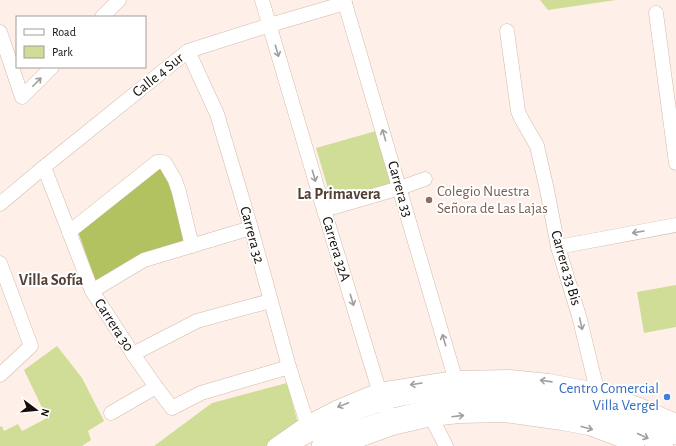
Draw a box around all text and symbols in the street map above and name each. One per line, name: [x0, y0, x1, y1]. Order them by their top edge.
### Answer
legend: [16, 16, 146, 68]
text: Road: [52, 26, 76, 38]
one-way arrow: [274, 44, 281, 57]
text: Park: [52, 46, 73, 58]
street label: Calle 4 Sur: [130, 50, 186, 100]
one-way arrow: [32, 77, 42, 87]
one-way arrow: [380, 129, 387, 142]
street label: Carrera 33: [385, 159, 415, 219]
one-way arrow: [311, 169, 318, 182]
place label: Colegio Nuestra Señora de Las Lajas: [437, 184, 548, 216]
district label: La Primavera: [297, 186, 381, 202]
marker: Colegio Nuestra Señora de Las Lajas: [424, 195, 434, 205]
street label: Carrera 32: [237, 205, 267, 265]
street label: Carrera 32A: [319, 215, 353, 284]
one-way arrow: [631, 228, 644, 236]
street label: Carrera 33 Bis: [548, 229, 584, 307]
district label: Villa Sofía: [19, 272, 84, 288]
one-way arrow: [349, 293, 356, 306]
street label: Carrera 30: [92, 296, 137, 354]
one-way arrow: [578, 317, 586, 330]
one-way arrow: [440, 334, 447, 347]
one-way arrow: [540, 377, 553, 385]
one-way arrow: [410, 380, 423, 388]
place label: Centro Comercial Villa Vergel: [559, 381, 659, 413]
north arrow: [16, 390, 56, 430]
marker: Centro Comercial Villa Vergel: [662, 392, 672, 402]
one-way arrow: [338, 402, 350, 409]
text: N: [39, 407, 51, 418]
one-way arrow: [452, 412, 465, 420]
one-way arrow: [580, 425, 593, 432]
one-way arrow: [637, 433, 649, 440]

